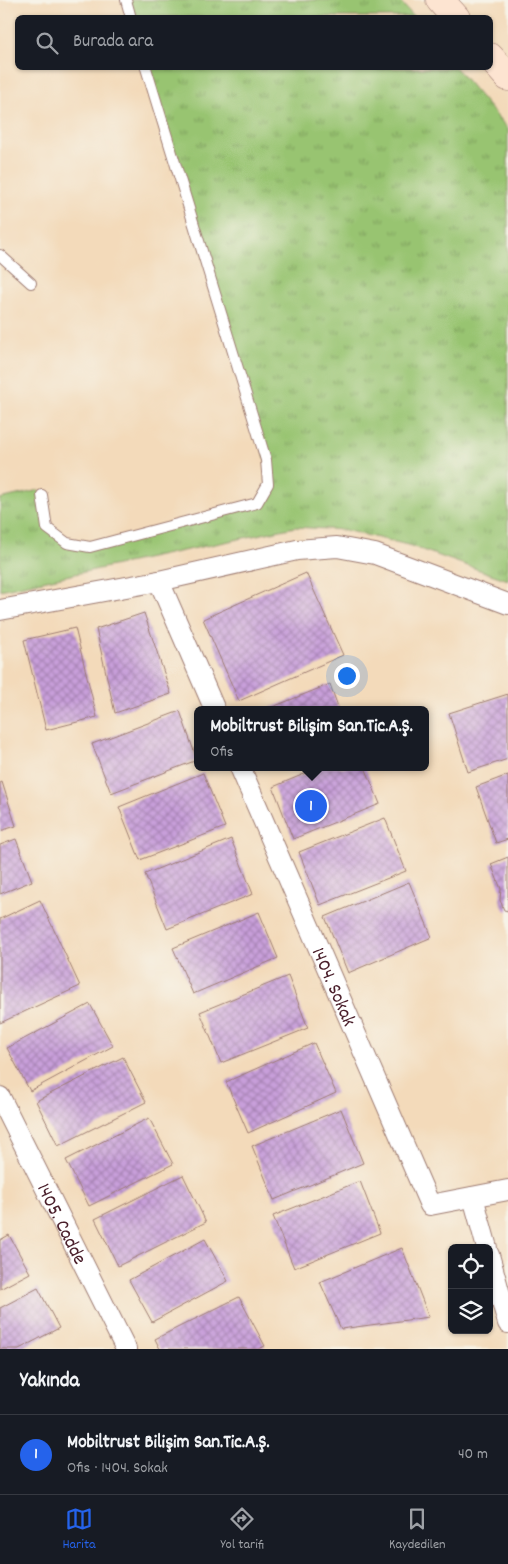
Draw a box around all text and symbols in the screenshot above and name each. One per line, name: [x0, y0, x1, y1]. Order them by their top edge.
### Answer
search box: [15, 15, 493, 70]
icon: search: [33, 29, 61, 57]
text: Burada ara: [73, 29, 153, 56]
your location: [334, 663, 360, 689]
popup: [194, 706, 429, 771]
text: Mobiltrust Bilişim San.Tic.A.Ş.: [210, 714, 413, 741]
text: Ofis: [210, 741, 234, 764]
pin: 1: [295, 787, 327, 825]
street label: 1404. Sokak: [303, 944, 362, 1031]
street label: 1405. Cadde: [28, 1179, 93, 1270]
map controls: [448, 1244, 493, 1334]
button: locate: [448, 1244, 493, 1289]
button: layers: [448, 1289, 493, 1334]
text: Yakında: [20, 1367, 79, 1397]
text: Mobiltrust Bilişim San.Tic.A.Ş.: [67, 1430, 270, 1457]
text: 1: [34, 1443, 38, 1466]
text: 40 m: [458, 1443, 488, 1466]
text: Ofis · 1404. Sokak: [67, 1457, 168, 1480]
tab: Harita: [62, 1505, 96, 1555]
tab: Yol tarifi: [220, 1505, 264, 1555]
tab: Kaydedilen: [389, 1505, 446, 1555]

